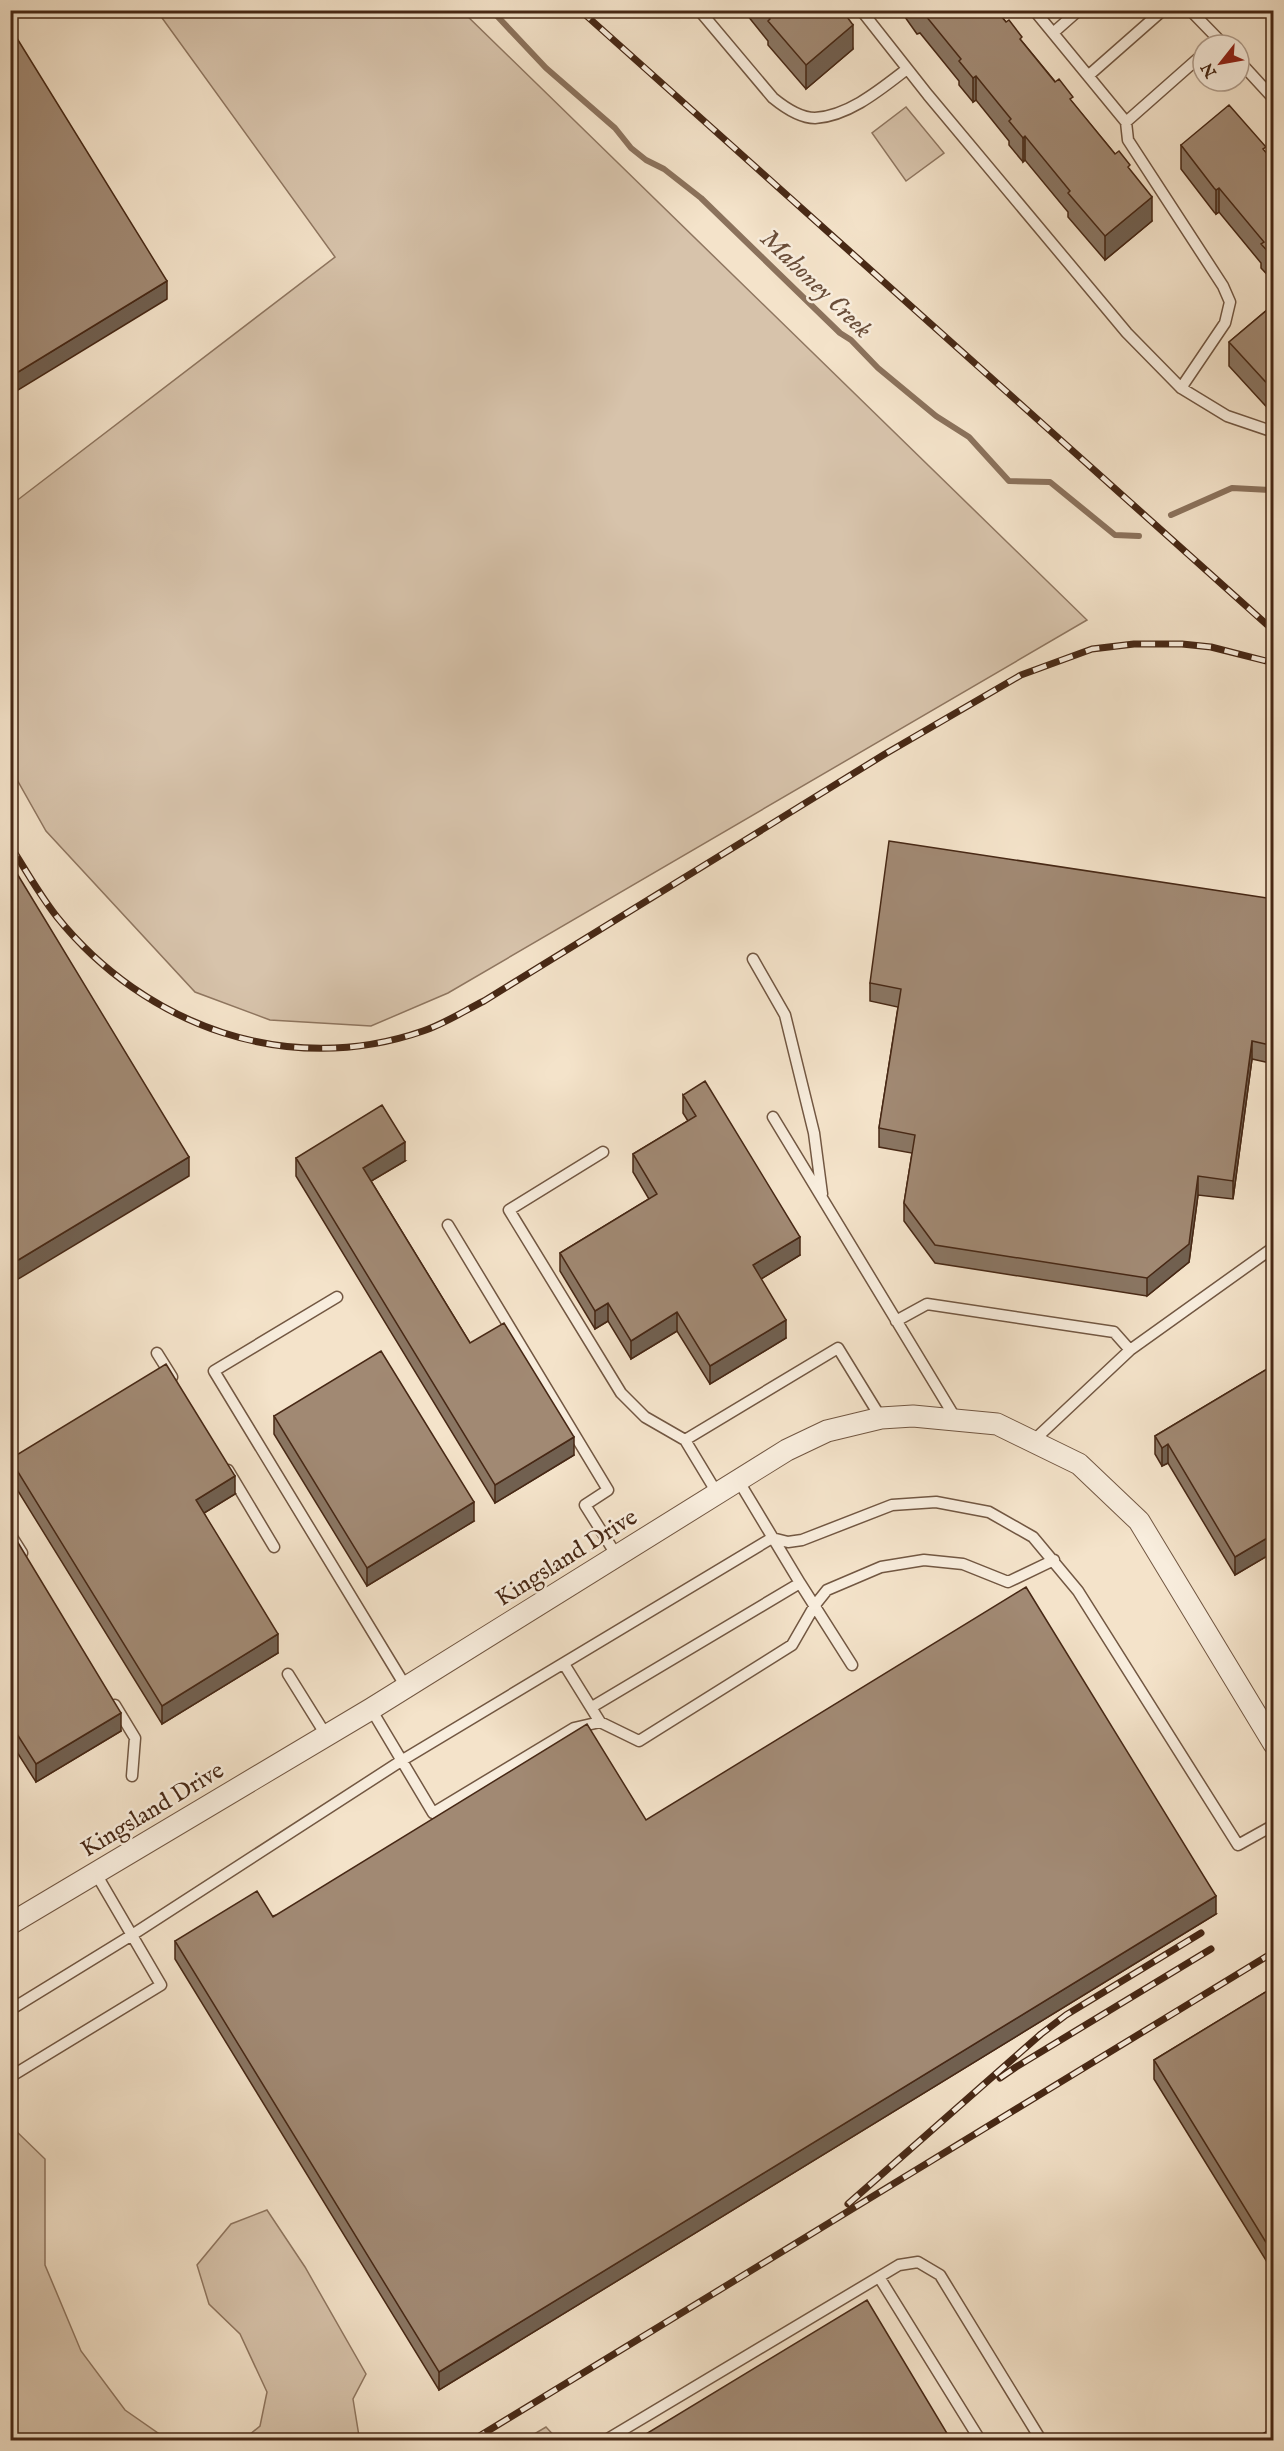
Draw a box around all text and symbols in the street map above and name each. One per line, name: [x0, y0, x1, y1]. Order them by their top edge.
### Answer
north arrow: [1191, 33, 1251, 93]
text: N: [1198, 58, 1223, 82]
water label: Mahoney Creek: [753, 222, 879, 346]
street label: Kingsland Drive: [490, 1502, 644, 1614]
street label: Kingsland Drive: [75, 1755, 230, 1865]

